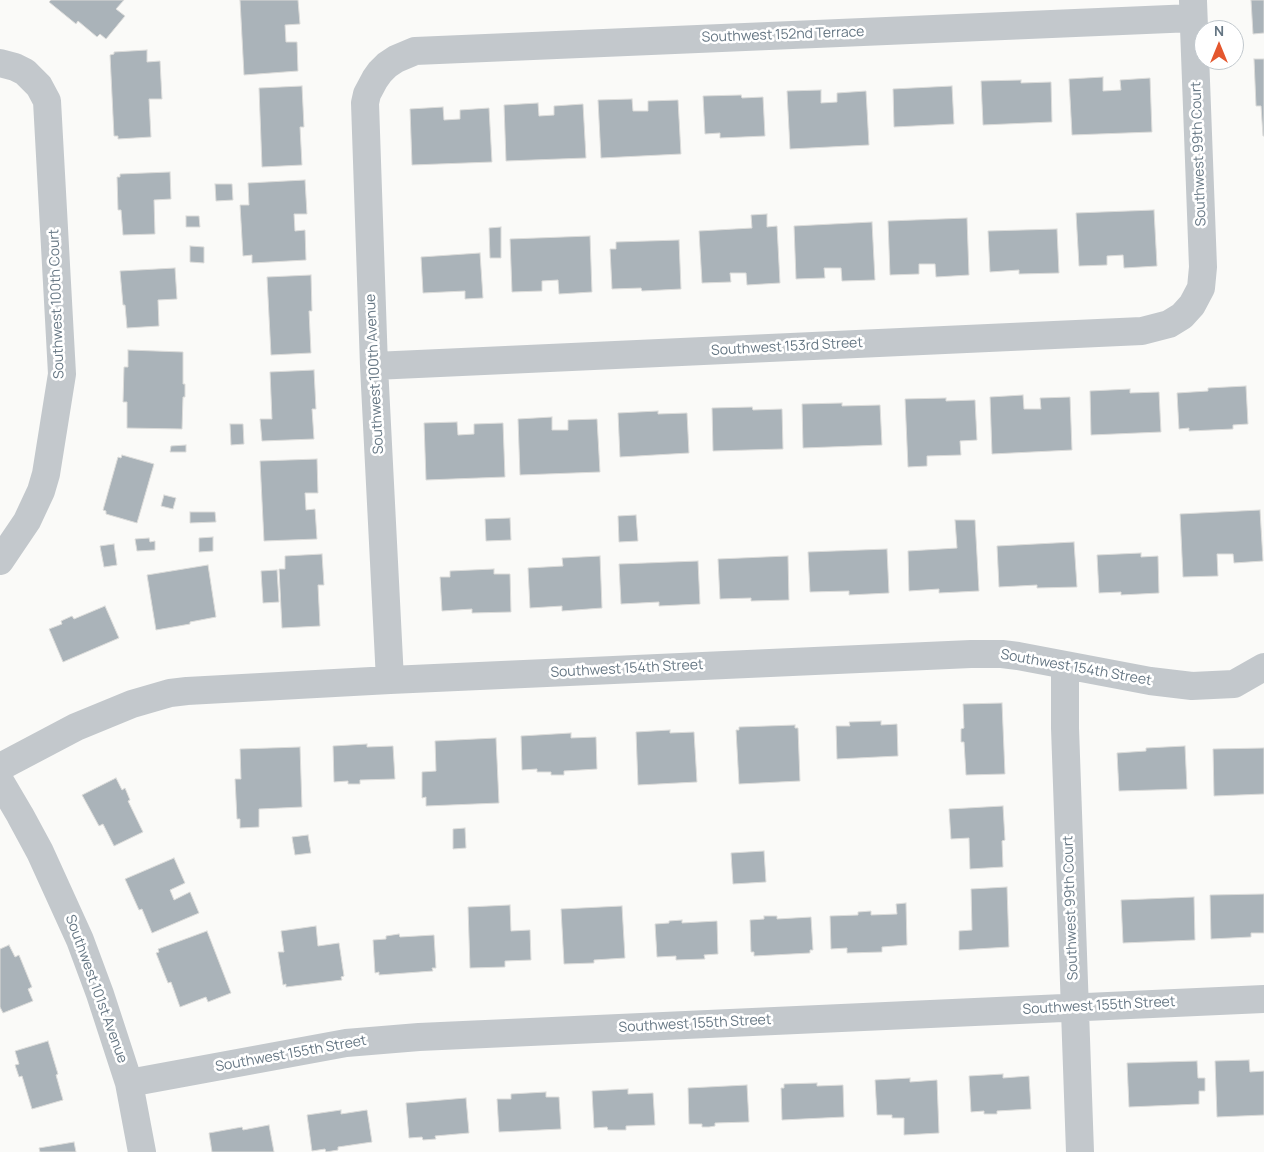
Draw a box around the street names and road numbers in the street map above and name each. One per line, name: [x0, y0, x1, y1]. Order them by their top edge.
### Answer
street label: Southwest 152nd Terrace: [701, 24, 865, 46]
street label: Southwest 99th Court: [1188, 81, 1210, 227]
street label: Southwest 100th Court: [46, 229, 68, 379]
street label: Southwest 100th Avenue: [362, 293, 388, 455]
street label: Southwest 153rd Street: [711, 335, 863, 359]
street label: Southwest 154th Street: [999, 646, 1153, 690]
street label: Southwest 154th Street: [550, 657, 704, 681]
street label: Southwest 99th Court: [1060, 835, 1082, 981]
street label: Southwest 101st Avenue: [61, 913, 131, 1065]
street label: Southwest 155th Street: [1022, 994, 1176, 1018]
street label: Southwest 155th Street: [618, 1012, 772, 1036]
street label: Southwest 155th Street: [214, 1032, 368, 1076]

